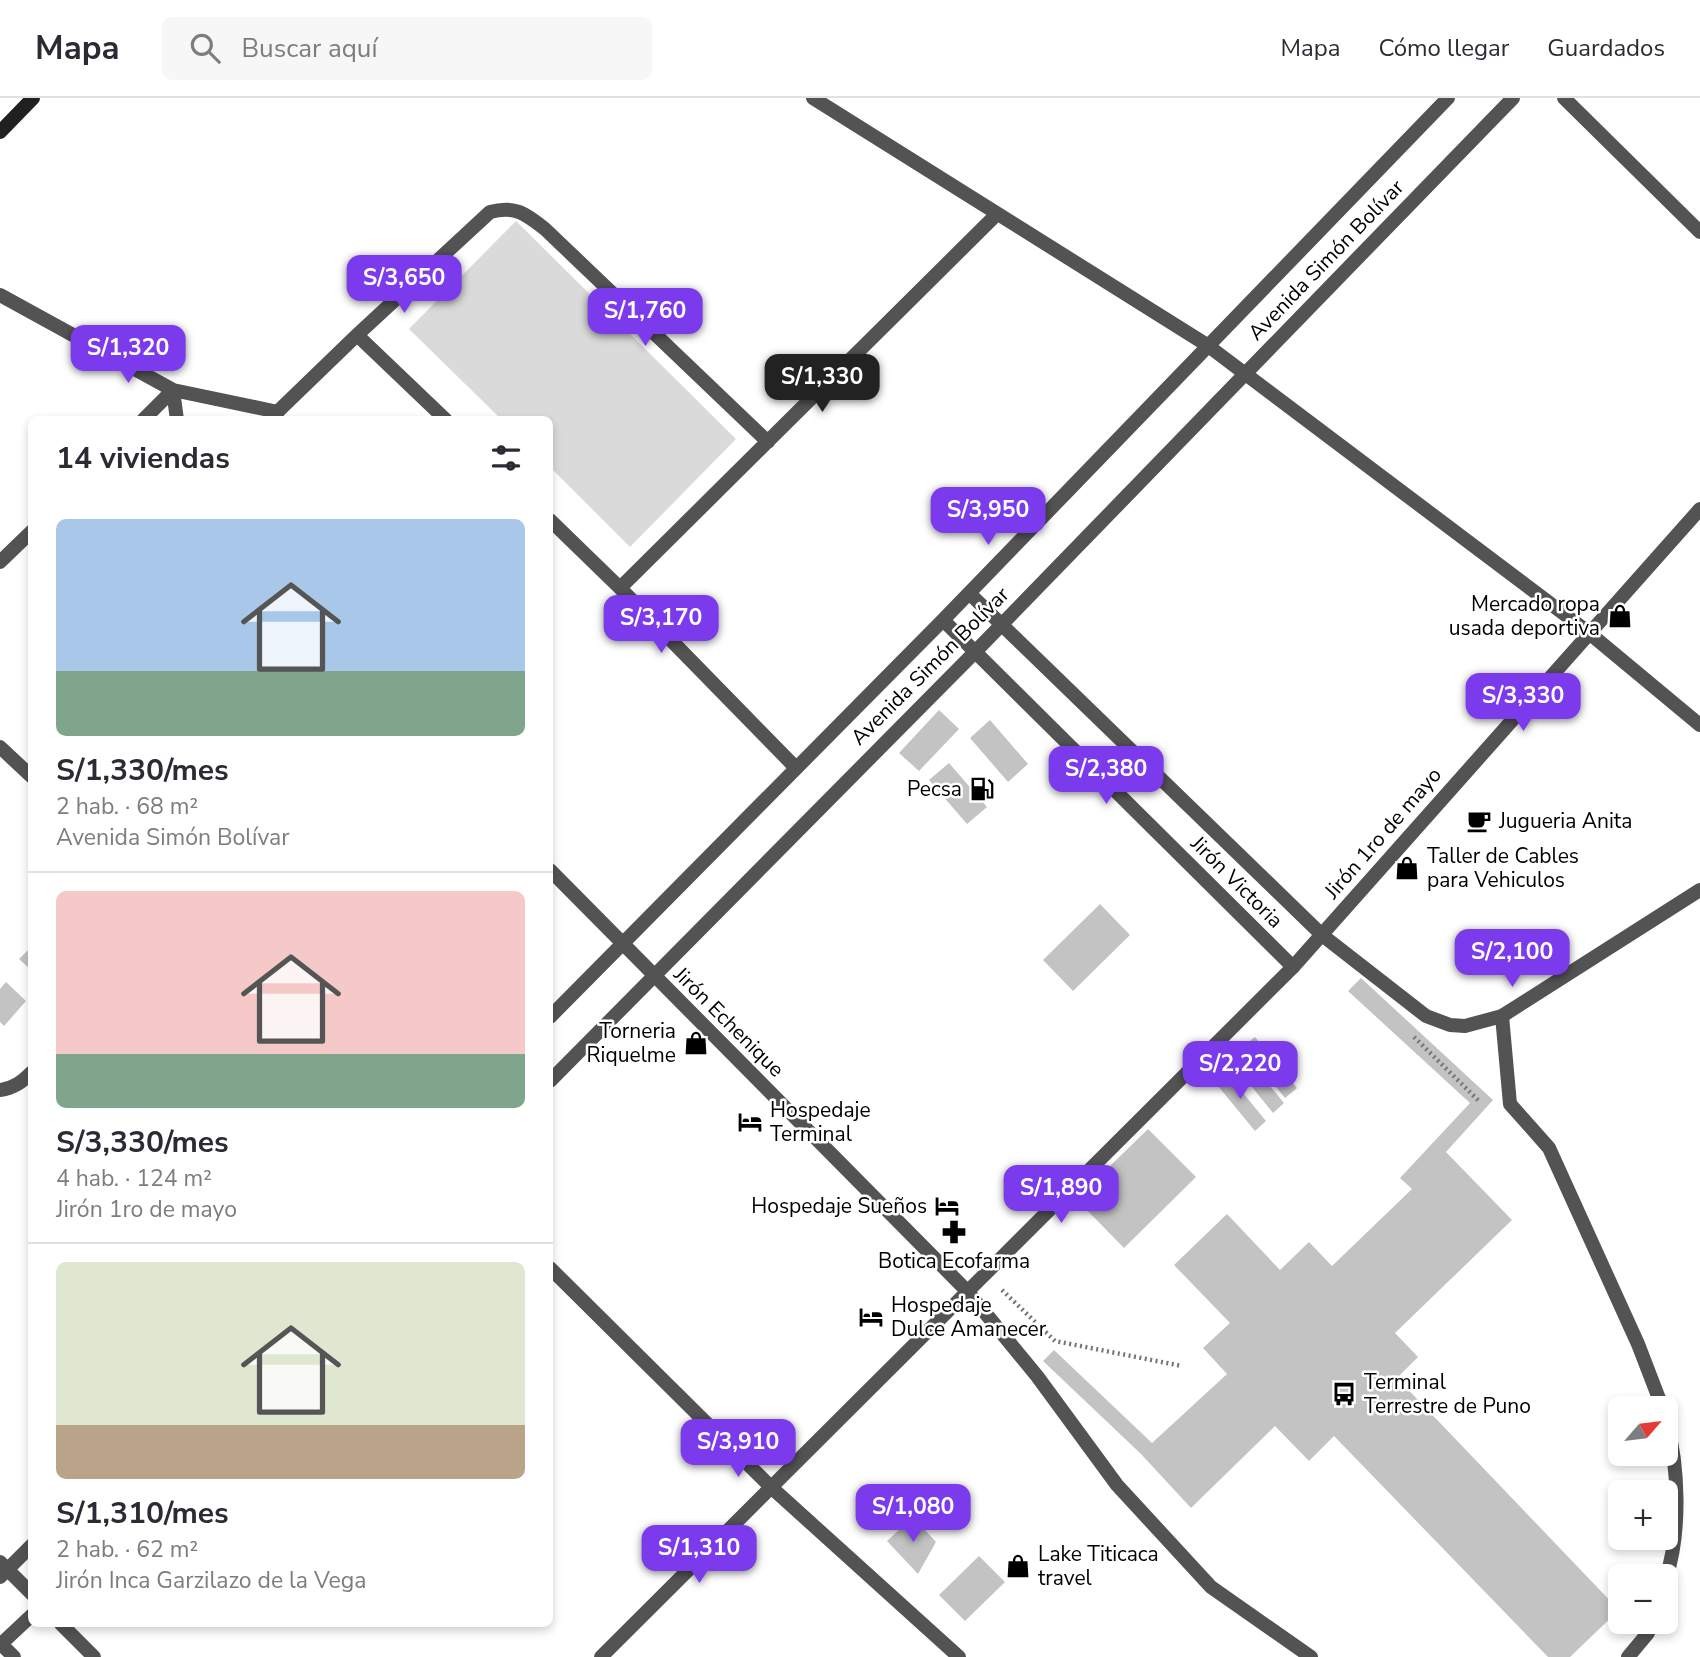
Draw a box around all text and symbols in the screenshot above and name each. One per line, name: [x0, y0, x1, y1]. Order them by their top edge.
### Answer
search box: [162, 17, 652, 80]
text: Mapa: [35, 26, 120, 71]
icon: search: [186, 29, 224, 67]
text: Buscar aquí: [242, 31, 377, 66]
text: Mapa: [1280, 32, 1340, 64]
text: Cómo llegar: [1378, 32, 1509, 64]
text: Guardados: [1547, 32, 1665, 64]
street label: Avenida Simón Bolívar: [1242, 173, 1410, 346]
pin: S/3,650: [339, 256, 469, 315]
text: S/3,650: [363, 262, 445, 293]
pin: S/1,760: [580, 288, 710, 348]
text: S/1,760: [604, 295, 686, 326]
pin: S/1,320: [63, 326, 193, 385]
text: S/1,320: [87, 332, 169, 363]
pin: S/1,330: [757, 354, 887, 414]
text: S/1,330: [781, 361, 863, 392]
text: 14 viviendas: [56, 438, 230, 479]
icon: filters: [487, 439, 525, 477]
pin: S/3,950: [923, 488, 1053, 547]
text: S/3,950: [947, 494, 1029, 525]
icon: home: [228, 564, 354, 690]
street label: Avenida Simón Bolívar: [845, 580, 1016, 751]
place label: Mercado ropa usada deportiva: [1449, 590, 1600, 642]
pin: S/3,170: [596, 596, 726, 655]
text: S/3,170: [620, 602, 702, 633]
shop icon: Mercado ropa usada deportiva: [1606, 602, 1634, 630]
pin: S/3,330: [1458, 674, 1588, 733]
text: S/3,330: [1482, 680, 1564, 711]
pin: S/2,380: [1041, 746, 1171, 806]
text: S/1,330/mes: [56, 750, 229, 791]
text: S/2,380: [1065, 753, 1147, 784]
street label: Jirón 1ro de mayo: [1318, 761, 1448, 905]
place label: Pecsa: [907, 775, 962, 803]
fuel station icon: Pecsa: [968, 775, 996, 803]
text: 2 hab. · 68 m²: [56, 791, 198, 822]
cafe icon: Jugueria Anita: [1465, 807, 1493, 835]
place label: Jugueria Anita: [1498, 807, 1632, 835]
text: Avenida Simón Bolívar: [56, 822, 289, 853]
street label: Jirón Victoria: [1184, 829, 1289, 934]
place label: Taller de Cables para Vehiculos: [1427, 842, 1579, 894]
shop icon: Taller de Cables para Vehiculos: [1393, 854, 1421, 882]
pin: S/2,100: [1447, 930, 1577, 989]
icon: home: [228, 936, 354, 1062]
text: S/2,100: [1471, 936, 1553, 967]
street label: Jirón Echenique: [667, 960, 790, 1083]
place label: Torneria Riquelme: [587, 1017, 676, 1069]
shop icon: Torneria Riquelme: [682, 1029, 710, 1057]
pin: S/2,220: [1175, 1042, 1305, 1101]
text: S/2,220: [1199, 1048, 1281, 1079]
place label: Hospedaje Terminal: [770, 1096, 871, 1148]
hotel icon: Hospedaje Terminal: [736, 1108, 764, 1136]
text: S/3,330/mes: [56, 1122, 229, 1163]
text: 4 hab. · 124 m²: [56, 1163, 212, 1194]
pin: S/1,890: [996, 1166, 1126, 1225]
text: S/1,890: [1020, 1172, 1102, 1203]
place label: Hospedaje Sueños: [751, 1192, 927, 1220]
hotel icon: Hospedaje Sueños: [933, 1192, 961, 1220]
text: Jirón 1ro de mayo: [56, 1194, 237, 1225]
pharmacy icon: Botica Ecofarma: [940, 1218, 968, 1246]
place label: Botica Ecofarma: [878, 1247, 1030, 1275]
place label: Hospedaje Dulce Amanecer: [891, 1291, 1047, 1343]
hotel icon: Hospedaje Dulce Amanecer: [857, 1303, 885, 1331]
icon: home: [228, 1307, 354, 1433]
place label: Terminal Terrestre de Puno: [1364, 1368, 1531, 1420]
bus stop icon: Terminal Terrestre de Puno: [1330, 1380, 1358, 1408]
north arrow: [1608, 1396, 1678, 1466]
map controls: [1608, 1396, 1678, 1634]
pin: S/3,910: [673, 1420, 803, 1479]
text: S/3,910: [697, 1426, 779, 1457]
button: +: [1608, 1480, 1678, 1550]
pin: S/1,080: [848, 1484, 978, 1544]
text: S/1,080: [872, 1491, 954, 1522]
text: S/1,310/mes: [56, 1493, 229, 1534]
pin: S/1,310: [634, 1526, 764, 1585]
text: S/1,310: [658, 1532, 740, 1563]
text: 2 hab. · 62 m²: [56, 1534, 198, 1565]
place label: Lake Titicaca travel: [1038, 1540, 1159, 1592]
shop icon: Lake Titicaca travel: [1004, 1552, 1032, 1580]
button: −: [1608, 1564, 1678, 1634]
text: Jirón Inca Garzilazo de la Vega: [56, 1565, 366, 1596]

